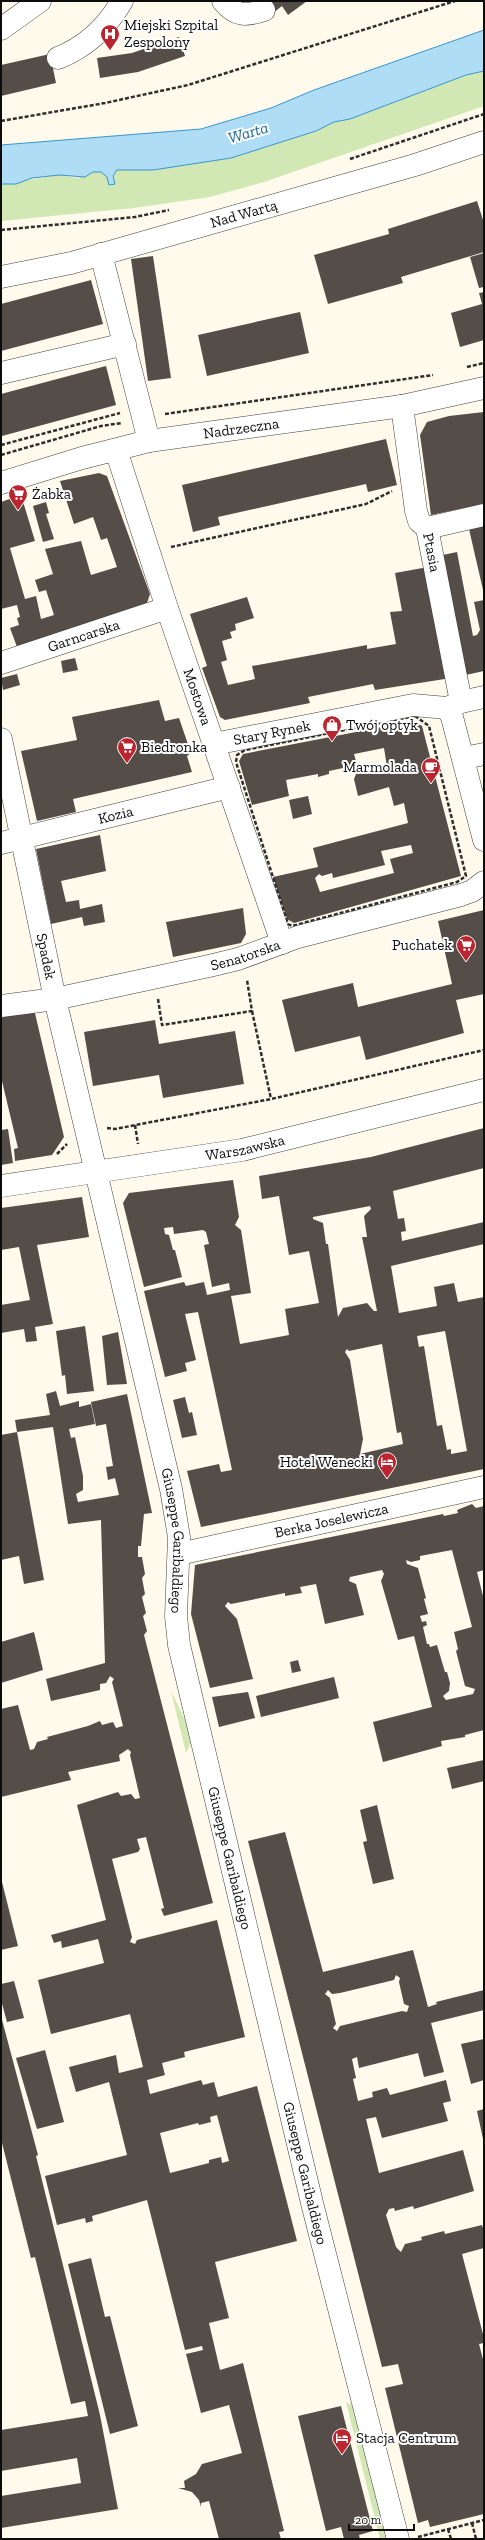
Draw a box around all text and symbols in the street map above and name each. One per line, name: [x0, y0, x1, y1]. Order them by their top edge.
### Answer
place label: Miejski Szpital Zespolony: [124, 16, 218, 51]
hospital icon: Miejski Szpital Zespolony: [99, 23, 121, 51]
water label: Warta: [226, 118, 270, 147]
street label: Nad Wartą: [208, 195, 280, 232]
street label: Nadrzeczna: [202, 414, 280, 442]
supermarket icon: Żabka: [7, 483, 29, 511]
place label: Żabka: [32, 485, 71, 503]
street label: Ptasia: [419, 531, 444, 574]
street label: Garncarska: [45, 615, 122, 656]
street label: Mostowa: [179, 666, 216, 728]
shop icon: Twój optyk: [321, 714, 343, 742]
street label: Stary Rynek: [232, 716, 312, 749]
place label: Twój optyk: [346, 716, 418, 734]
supermarket icon: Biedronka: [116, 736, 138, 764]
place label: Biedronka: [141, 738, 207, 756]
cafe icon: Marmolada: [420, 756, 442, 784]
place label: Marmolada: [343, 758, 417, 776]
street label: Kozia: [96, 802, 135, 828]
street label: Spadek: [33, 932, 60, 981]
supermarket icon: Puchatek: [455, 934, 477, 962]
street label: Senatorska: [209, 935, 283, 974]
place label: Puchatek: [392, 936, 452, 954]
street label: Warszawska: [204, 1131, 286, 1164]
hotel icon: Hotel Wenecki: [376, 1451, 398, 1479]
place label: Hotel Wenecki: [280, 1453, 373, 1471]
street label: Giuseppe Garibaldiego: [157, 1466, 189, 1614]
street label: Berka Joselewicza: [273, 1499, 390, 1542]
street label: Giuseppe Garibaldiego: [204, 1785, 256, 1932]
street label: Giuseppe Garibaldiego: [279, 2100, 331, 2247]
hotel icon: Stacja Centrum: [331, 2427, 353, 2455]
place label: Stacja Centrum: [356, 2429, 457, 2447]
scale bar: [349, 2506, 414, 2532]
text: 20 m: [355, 2513, 382, 2527]

